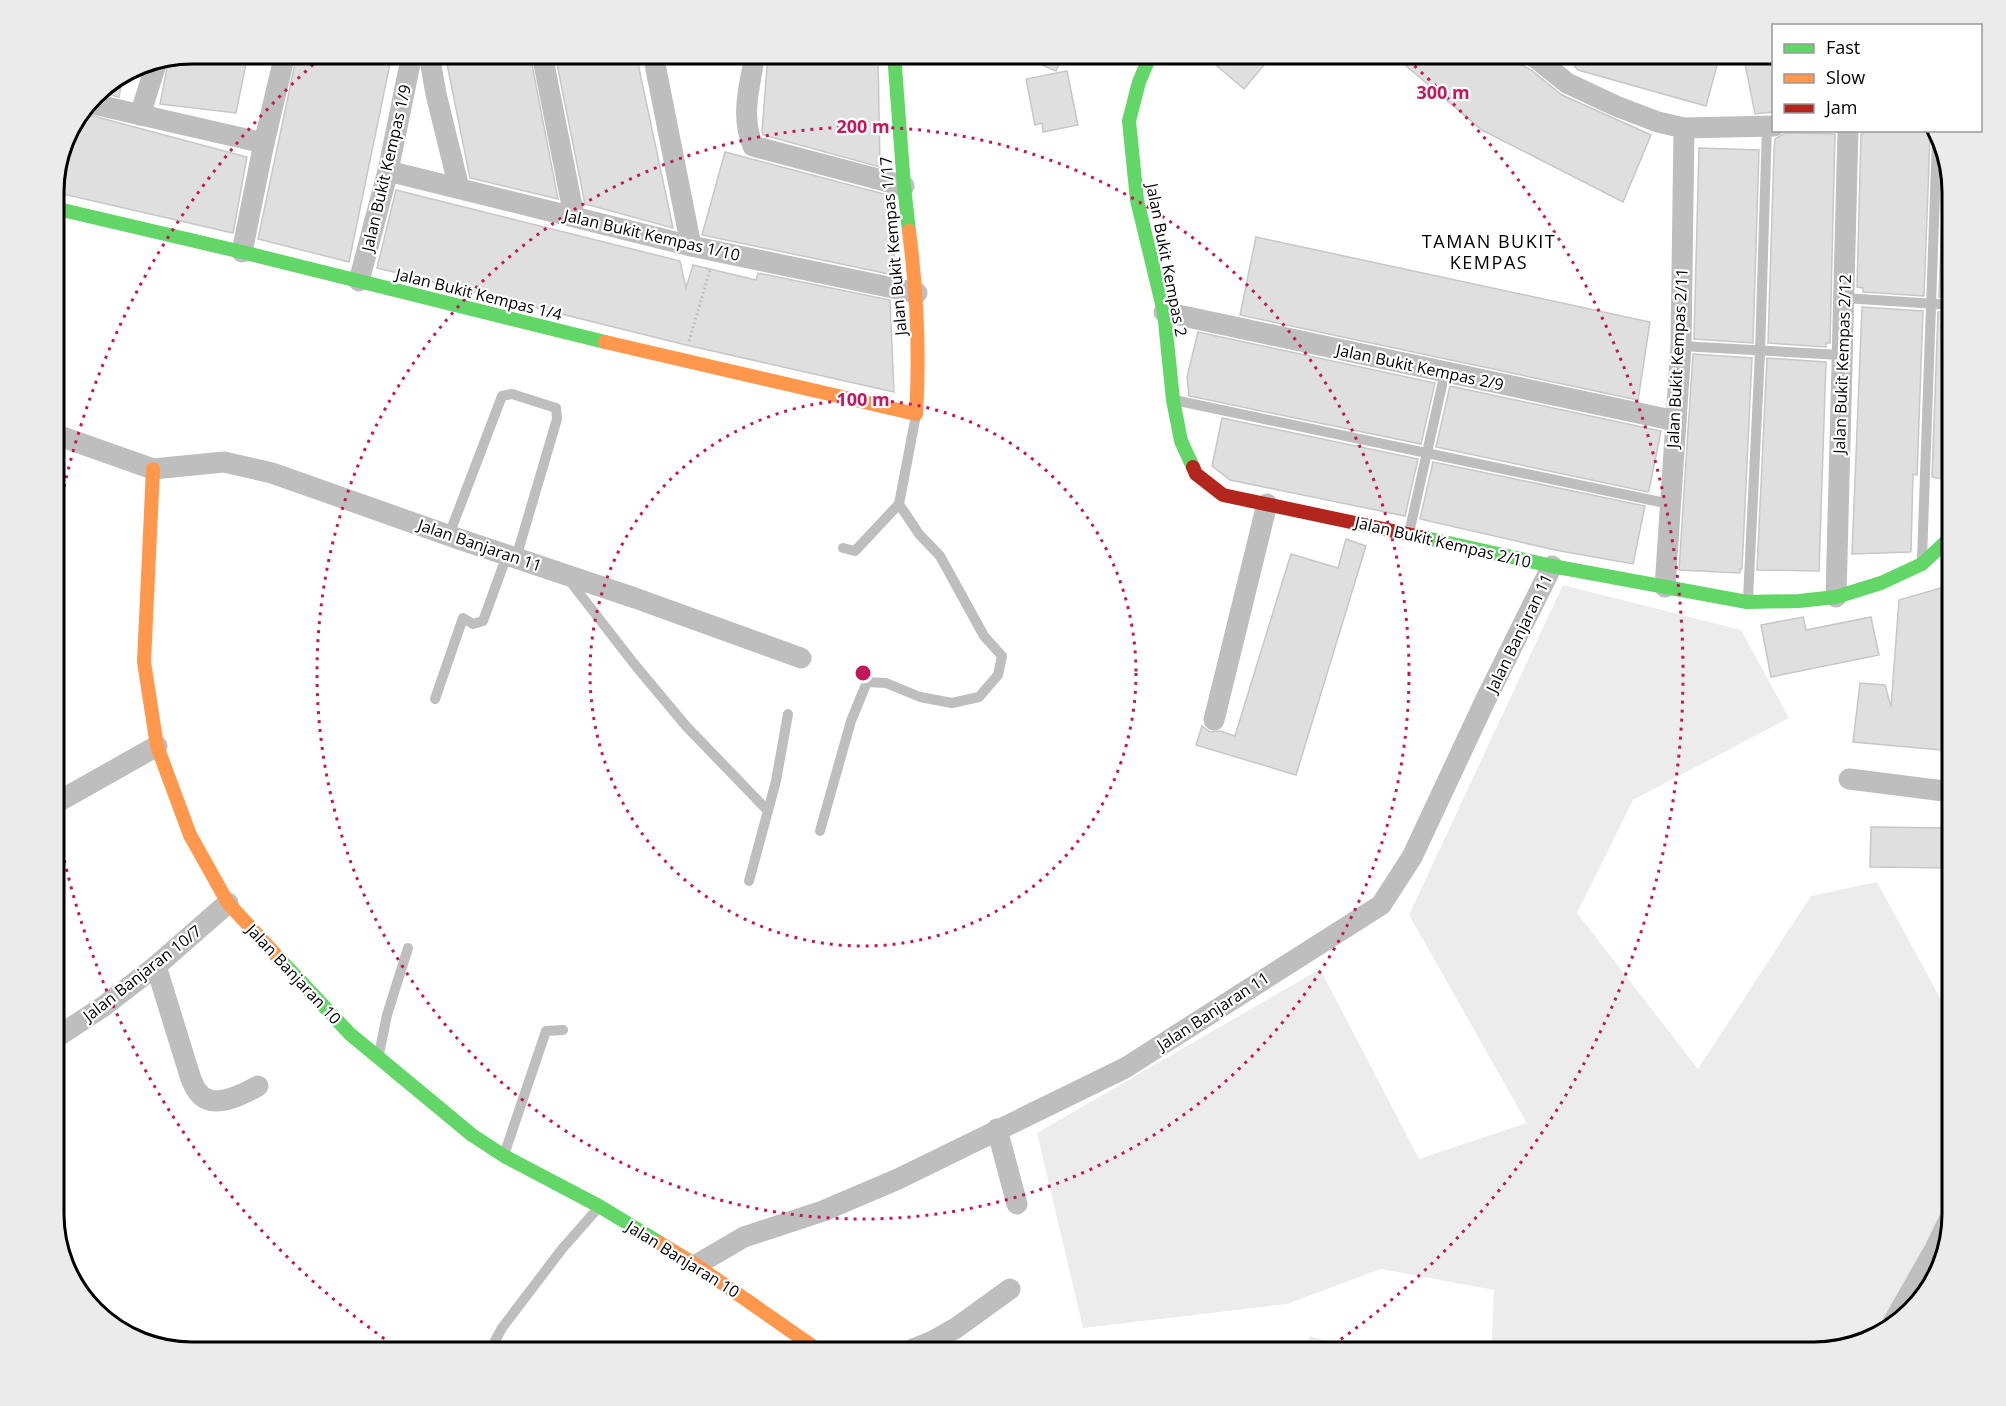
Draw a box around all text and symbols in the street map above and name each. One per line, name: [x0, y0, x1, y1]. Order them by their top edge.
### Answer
legend: [1772, 24, 1982, 132]
text: Fast: [1826, 35, 1860, 59]
text: Slow: [1826, 65, 1865, 89]
text: 300 m: [1416, 80, 1470, 104]
street label: Jalan Bukit Kempas 1/9: [356, 82, 416, 256]
text: Jam: [1824, 95, 1858, 119]
text: 200 m: [836, 114, 890, 138]
street label: Jalan Bukit Kempas 1/17: [874, 155, 912, 339]
street label: Jalan Bukit Kempas 2: [1141, 179, 1193, 339]
street label: Jalan Bukit Kempas 1/10: [560, 204, 742, 266]
district label: TAMAN BUKIT KEMPAS: [1422, 229, 1556, 274]
street label: Jalan Bukit Kempas 1/4: [392, 262, 565, 325]
street label: Jalan Bukit Kempas 2/11: [1661, 268, 1693, 450]
street label: Jalan Bukit Kempas 2/12: [1828, 274, 1856, 456]
street label: Jalan Bukit Kempas 2/9: [1332, 338, 1506, 396]
text: 100 m: [836, 387, 890, 411]
street label: Jalan Bukit Kempas 2/10: [1351, 511, 1533, 573]
street label: Jalan Banjaran 11: [413, 513, 545, 577]
street label: Jalan Banjaran 11: [1480, 570, 1557, 698]
centre of rings: [853, 663, 873, 683]
street label: Jalan Banjaran 10: [240, 918, 346, 1029]
street label: Jalan Banjaran 10/7: [77, 920, 206, 1027]
street label: Jalan Banjaran 11: [1151, 966, 1273, 1057]
street label: Jalan Banjaran 10: [620, 1214, 744, 1303]

